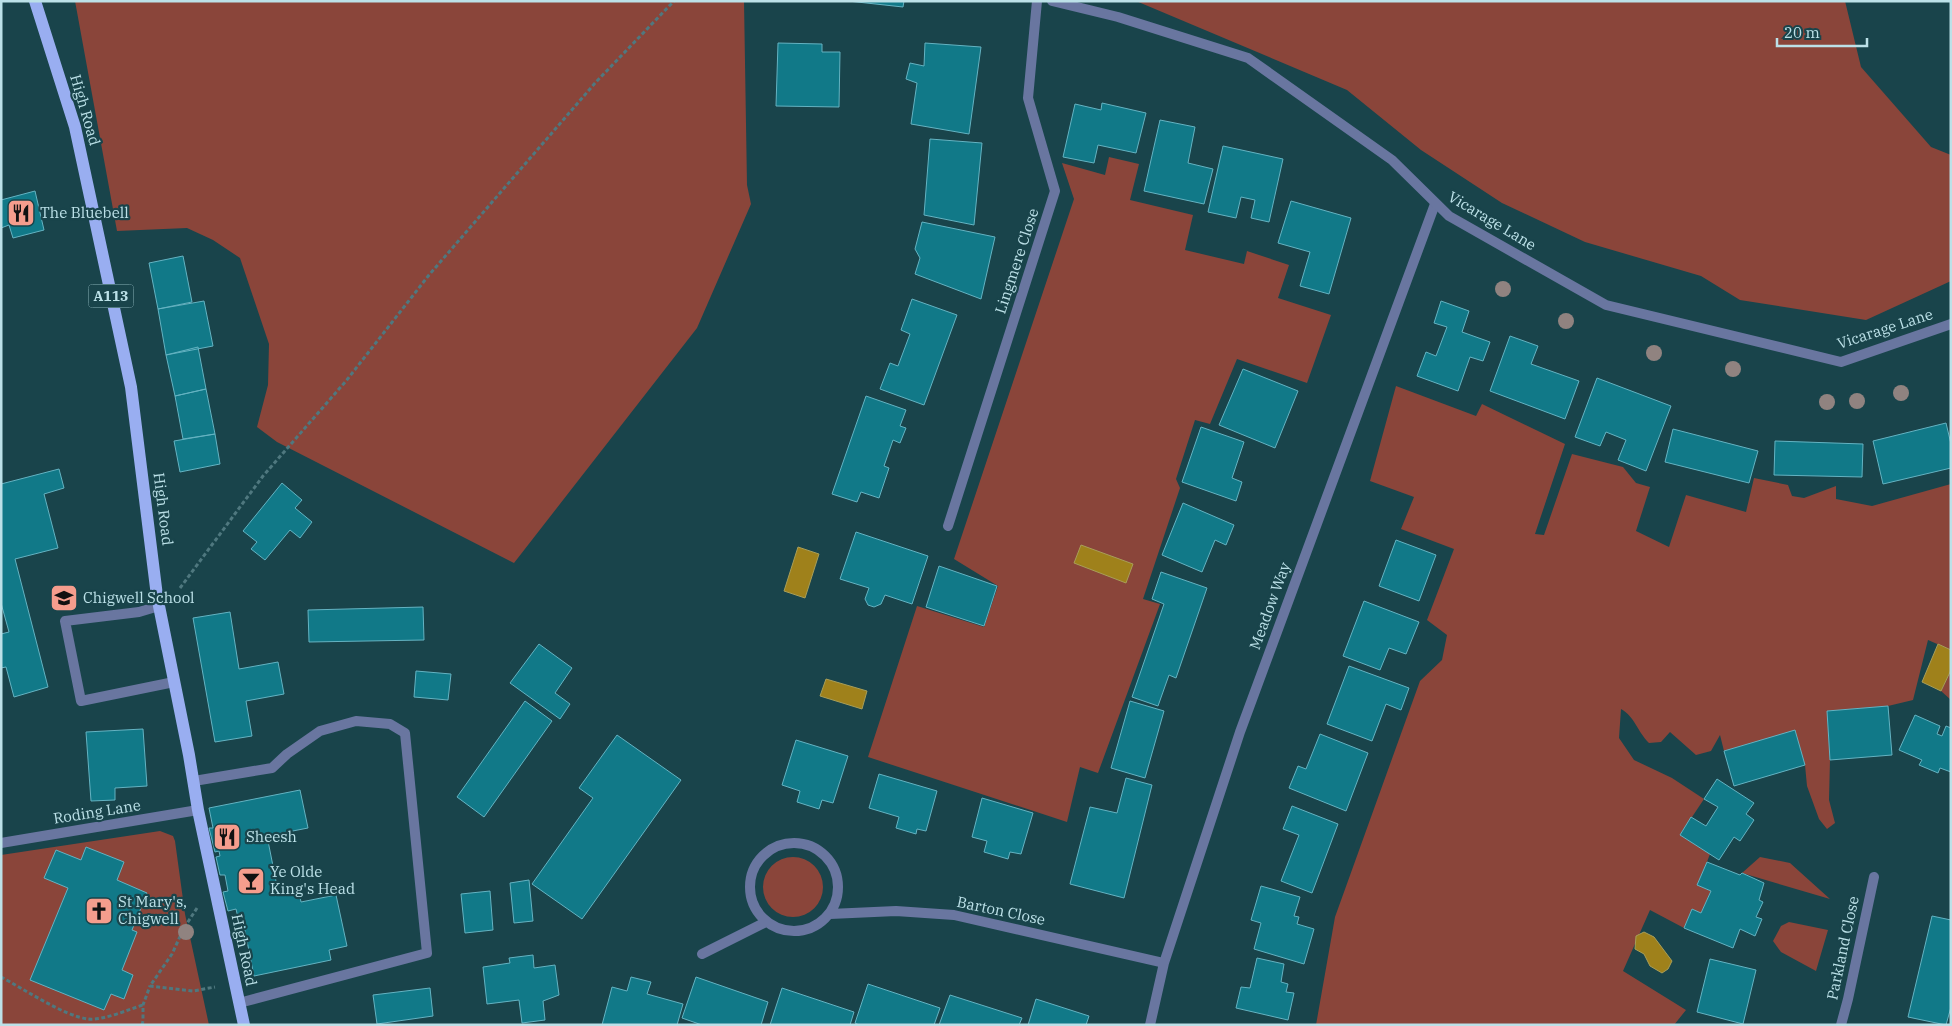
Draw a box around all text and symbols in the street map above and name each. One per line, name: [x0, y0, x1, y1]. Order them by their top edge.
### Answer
scale bar: [1777, 15, 1867, 47]
text: 20 m: [1784, 23, 1820, 42]
street label: High Road: [66, 72, 105, 148]
street label: Vicarage Lane: [1445, 187, 1540, 254]
restaurant icon: The Bluebell: [6, 198, 36, 228]
place label: The Bluebell: [40, 203, 129, 222]
street label: Lingmere Close: [991, 206, 1043, 316]
road number: A113: [88, 284, 134, 308]
street label: Vicarage Lane: [1835, 304, 1935, 353]
street label: High Road: [150, 471, 177, 546]
street label: Meadow Way: [1245, 559, 1294, 652]
school or university icon: Chigwell School: [49, 583, 79, 613]
place label: Chigwell School: [83, 588, 195, 607]
street label: Roding Lane: [52, 795, 142, 828]
restaurant icon: Sheesh: [212, 822, 242, 852]
place label: Sheesh: [246, 827, 297, 846]
place label: Ye Olde King's Head: [270, 862, 355, 898]
bar icon: Ye Olde King's Head: [236, 866, 266, 896]
place label: St Mary's, Chigwell: [118, 892, 187, 928]
street label: Barton Close: [955, 892, 1047, 929]
street label: Parkland Close: [1822, 894, 1863, 1002]
church icon: St Mary's, Chigwell: [84, 896, 114, 926]
street label: High Road: [228, 912, 261, 988]

